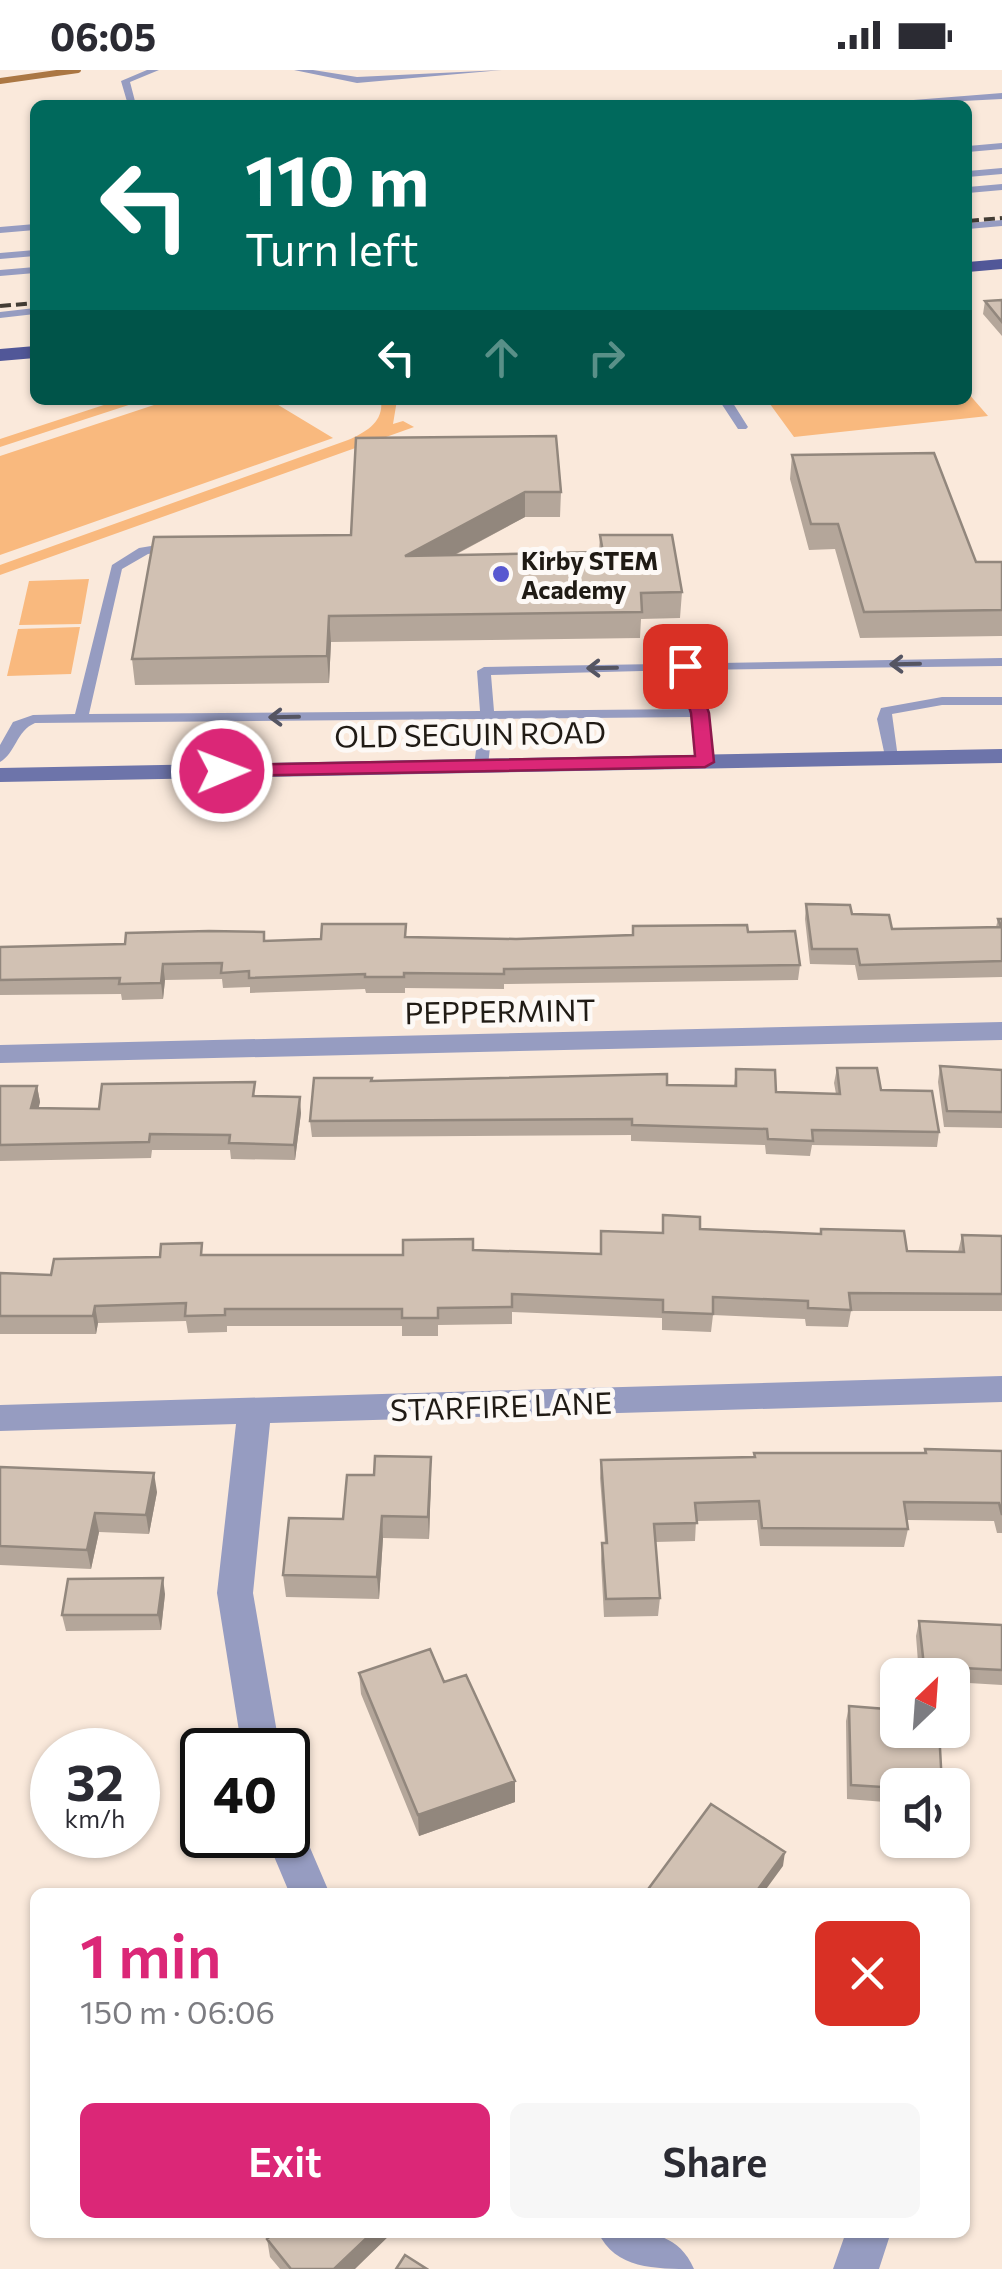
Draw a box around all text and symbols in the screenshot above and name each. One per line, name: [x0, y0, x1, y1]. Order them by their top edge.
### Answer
text: 06:05: [50, 12, 156, 59]
text: 110 m: [245, 135, 429, 220]
icon: left: [80, 140, 210, 270]
text: Turn left: [245, 220, 419, 275]
icon: left: [369, 330, 424, 385]
icon: ahead: [474, 330, 529, 385]
icon: right: [579, 330, 634, 385]
place label: Kirby STEM Academy: [521, 545, 658, 604]
marker: Kirby STEM Academy: [490, 563, 512, 585]
pin: [643, 624, 728, 709]
icon: arrive: [658, 639, 713, 694]
one-way arrow: [889, 654, 921, 673]
one-way arrow: [586, 658, 618, 678]
one-way arrow: [269, 707, 301, 726]
street label: OLD SEGUIN ROAD: [334, 712, 606, 754]
position arrow: [170, 719, 274, 823]
street label: PEPPERMINT: [404, 990, 596, 1030]
street label: STARFIRE LANE: [389, 1383, 613, 1427]
north arrow: [880, 1658, 970, 1748]
map controls: [880, 1658, 970, 1858]
speed limit sign: 40: [180, 1728, 310, 1858]
text: 32: [66, 1750, 124, 1811]
button: sound: [880, 1768, 970, 1858]
text: km/h: [65, 1803, 125, 1833]
text: 1 min: [80, 1917, 221, 1990]
button: close: [815, 1921, 920, 2026]
text: 150 m · 06:06: [80, 1991, 275, 2031]
button: Exit: [80, 2103, 490, 2218]
button: Share: [510, 2103, 920, 2218]

